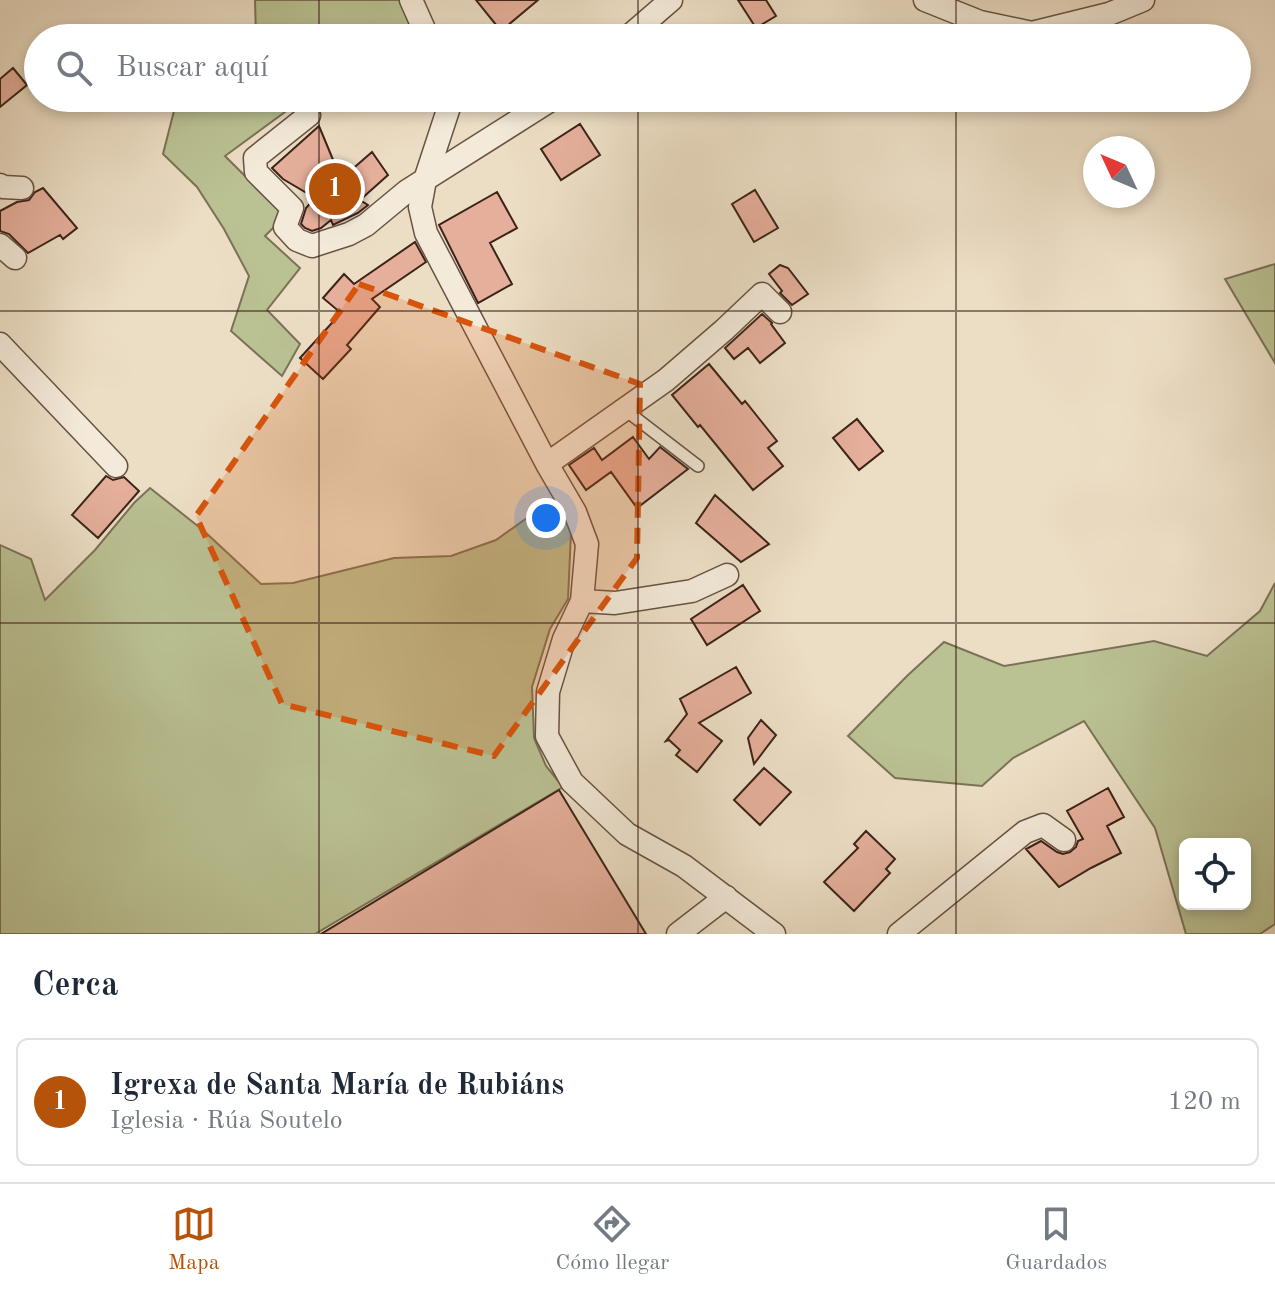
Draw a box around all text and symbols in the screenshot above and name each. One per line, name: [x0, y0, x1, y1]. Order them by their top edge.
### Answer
search box: [24, 24, 1251, 112]
icon: search: [52, 46, 96, 90]
text: Buscar aquí: [116, 53, 268, 83]
north arrow: [1083, 136, 1155, 208]
pin: 1: [309, 159, 361, 219]
your location: [526, 498, 566, 538]
map controls: [1179, 838, 1251, 910]
button: locate: [1179, 838, 1251, 910]
text: Cerca: [32, 969, 118, 1003]
text: Igrexa de Santa María de Rubiáns: [110, 1071, 564, 1101]
text: 1: [52, 1089, 68, 1115]
text: 120 m: [1168, 1089, 1241, 1115]
text: Iglesia · Rúa Soutelo: [110, 1108, 343, 1134]
tab: Mapa: [168, 1202, 220, 1277]
tab: Cómo llegar: [555, 1202, 669, 1277]
tab: Guardados: [1005, 1202, 1107, 1277]

